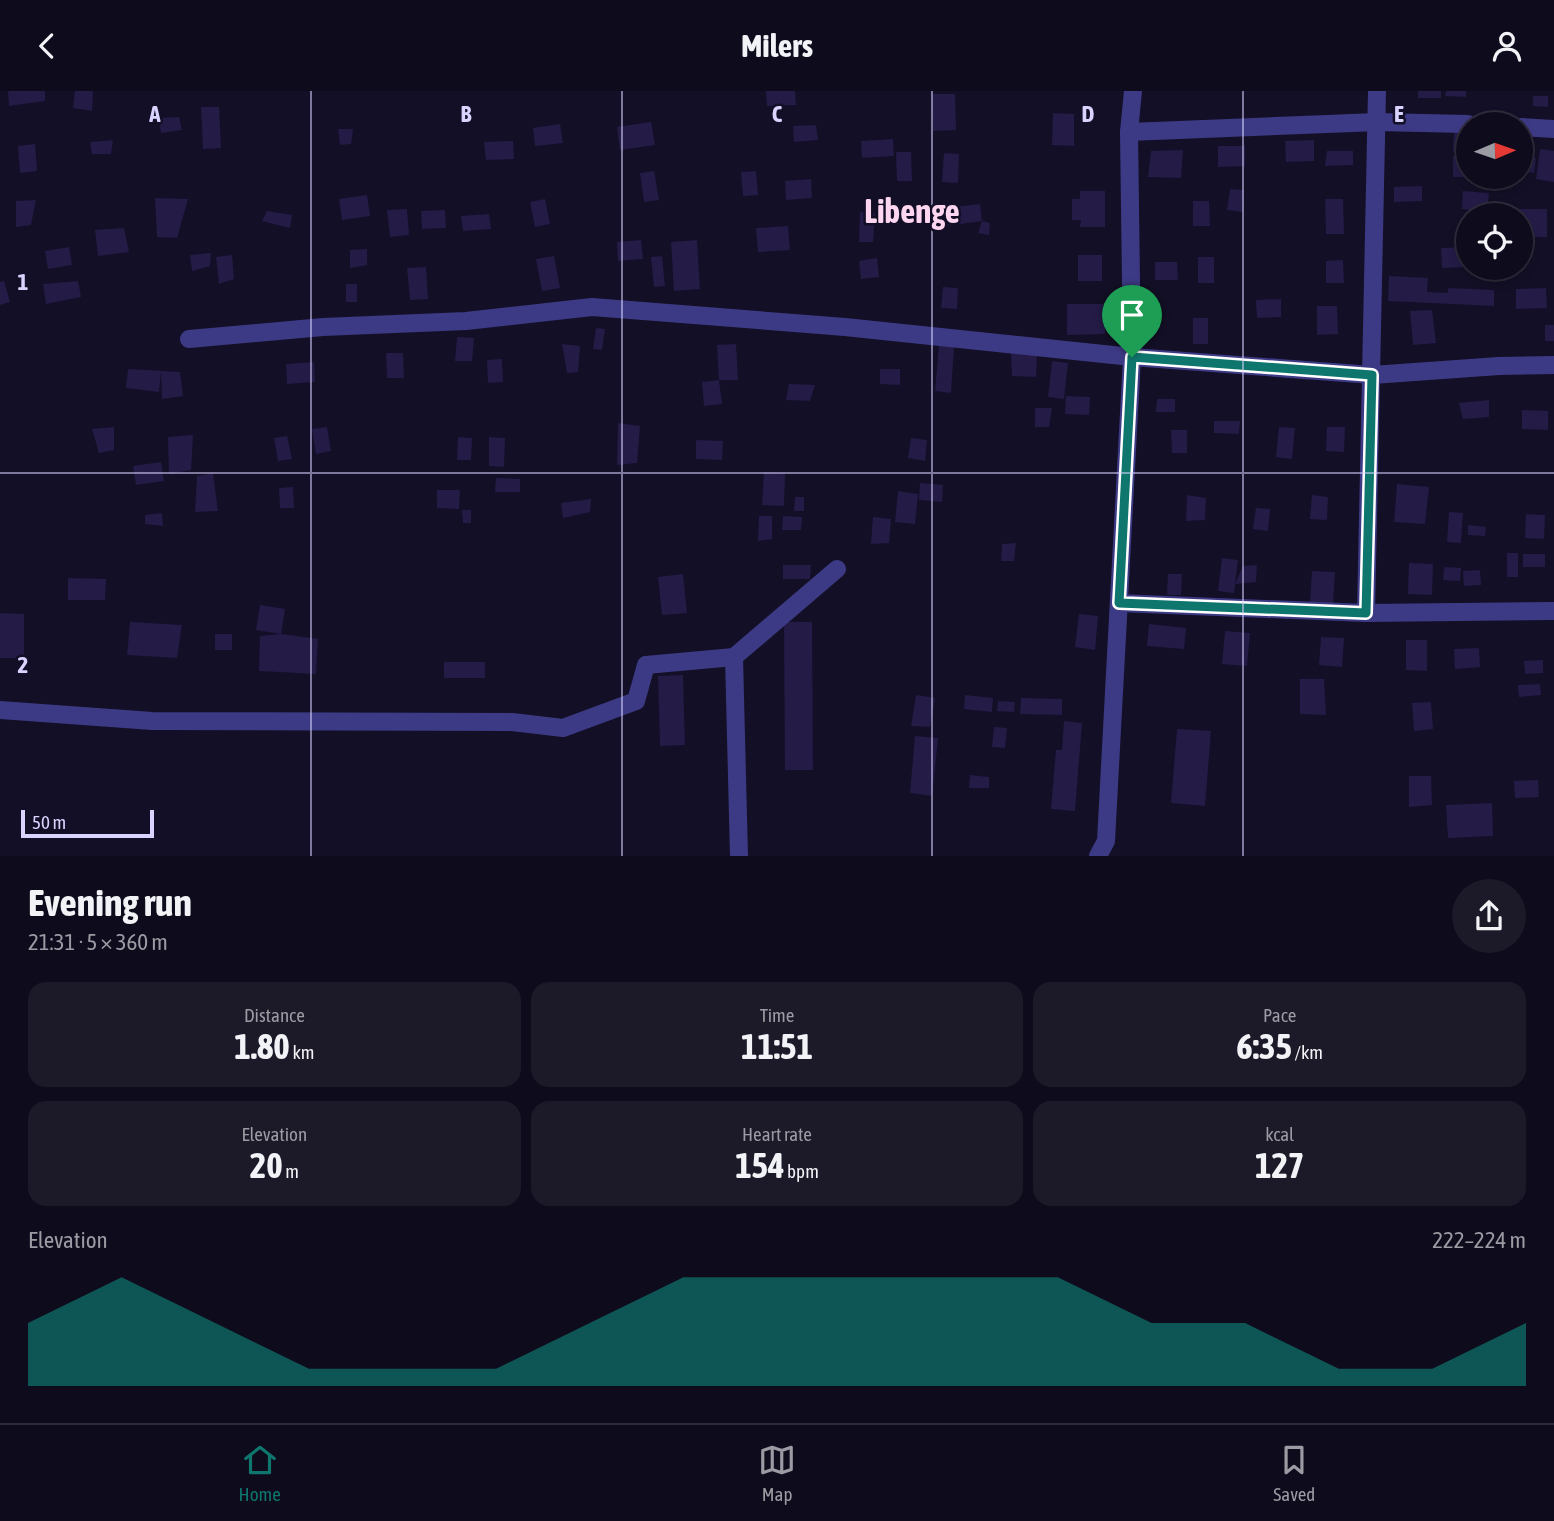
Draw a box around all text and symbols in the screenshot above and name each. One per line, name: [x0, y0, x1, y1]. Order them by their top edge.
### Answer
icon: back: [28, 27, 66, 65]
text: Milers: [741, 27, 813, 64]
icon: person: [1488, 27, 1526, 65]
text: A: [148, 101, 161, 127]
text: B: [461, 101, 472, 127]
text: C: [772, 101, 783, 127]
text: D: [1082, 101, 1095, 127]
text: E: [1394, 101, 1404, 127]
north arrow: [1456, 112, 1533, 189]
map controls: [1456, 112, 1533, 280]
district label: Libenge: [864, 192, 960, 230]
button: locate: [1456, 203, 1533, 280]
text: 1: [18, 269, 29, 295]
pin: [1102, 285, 1162, 357]
icon: arrive: [1113, 296, 1151, 334]
text: 2: [18, 652, 28, 678]
scale bar: [21, 807, 154, 839]
text: 50 m: [32, 811, 66, 833]
button: share: [1452, 879, 1526, 953]
text: Evening run: [28, 881, 192, 924]
text: 21:31 · 5 × 360 m: [28, 929, 168, 955]
text: Distance: [244, 1004, 305, 1026]
text: Time: [760, 1004, 794, 1026]
text: Pace: [1263, 1004, 1296, 1026]
text: 1.80: [234, 1026, 290, 1066]
text: 11:51: [741, 1026, 813, 1066]
text: 6:35: [1236, 1026, 1292, 1066]
text: km: [290, 1041, 314, 1063]
text: /km: [1292, 1041, 1323, 1063]
text: Elevation: [241, 1123, 307, 1145]
text: Heart rate: [742, 1123, 812, 1145]
text: kcal: [1265, 1123, 1294, 1145]
text: 20: [250, 1145, 283, 1185]
text: 154: [735, 1145, 785, 1185]
text: 127: [1255, 1145, 1304, 1185]
text: m: [283, 1160, 299, 1182]
text: bpm: [785, 1160, 819, 1182]
text: Elevation: [28, 1227, 108, 1253]
text: 222–224 m: [1432, 1227, 1526, 1253]
tab: Home: [239, 1441, 281, 1505]
tab: Map: [758, 1441, 796, 1505]
tab: Saved: [1273, 1441, 1315, 1505]

